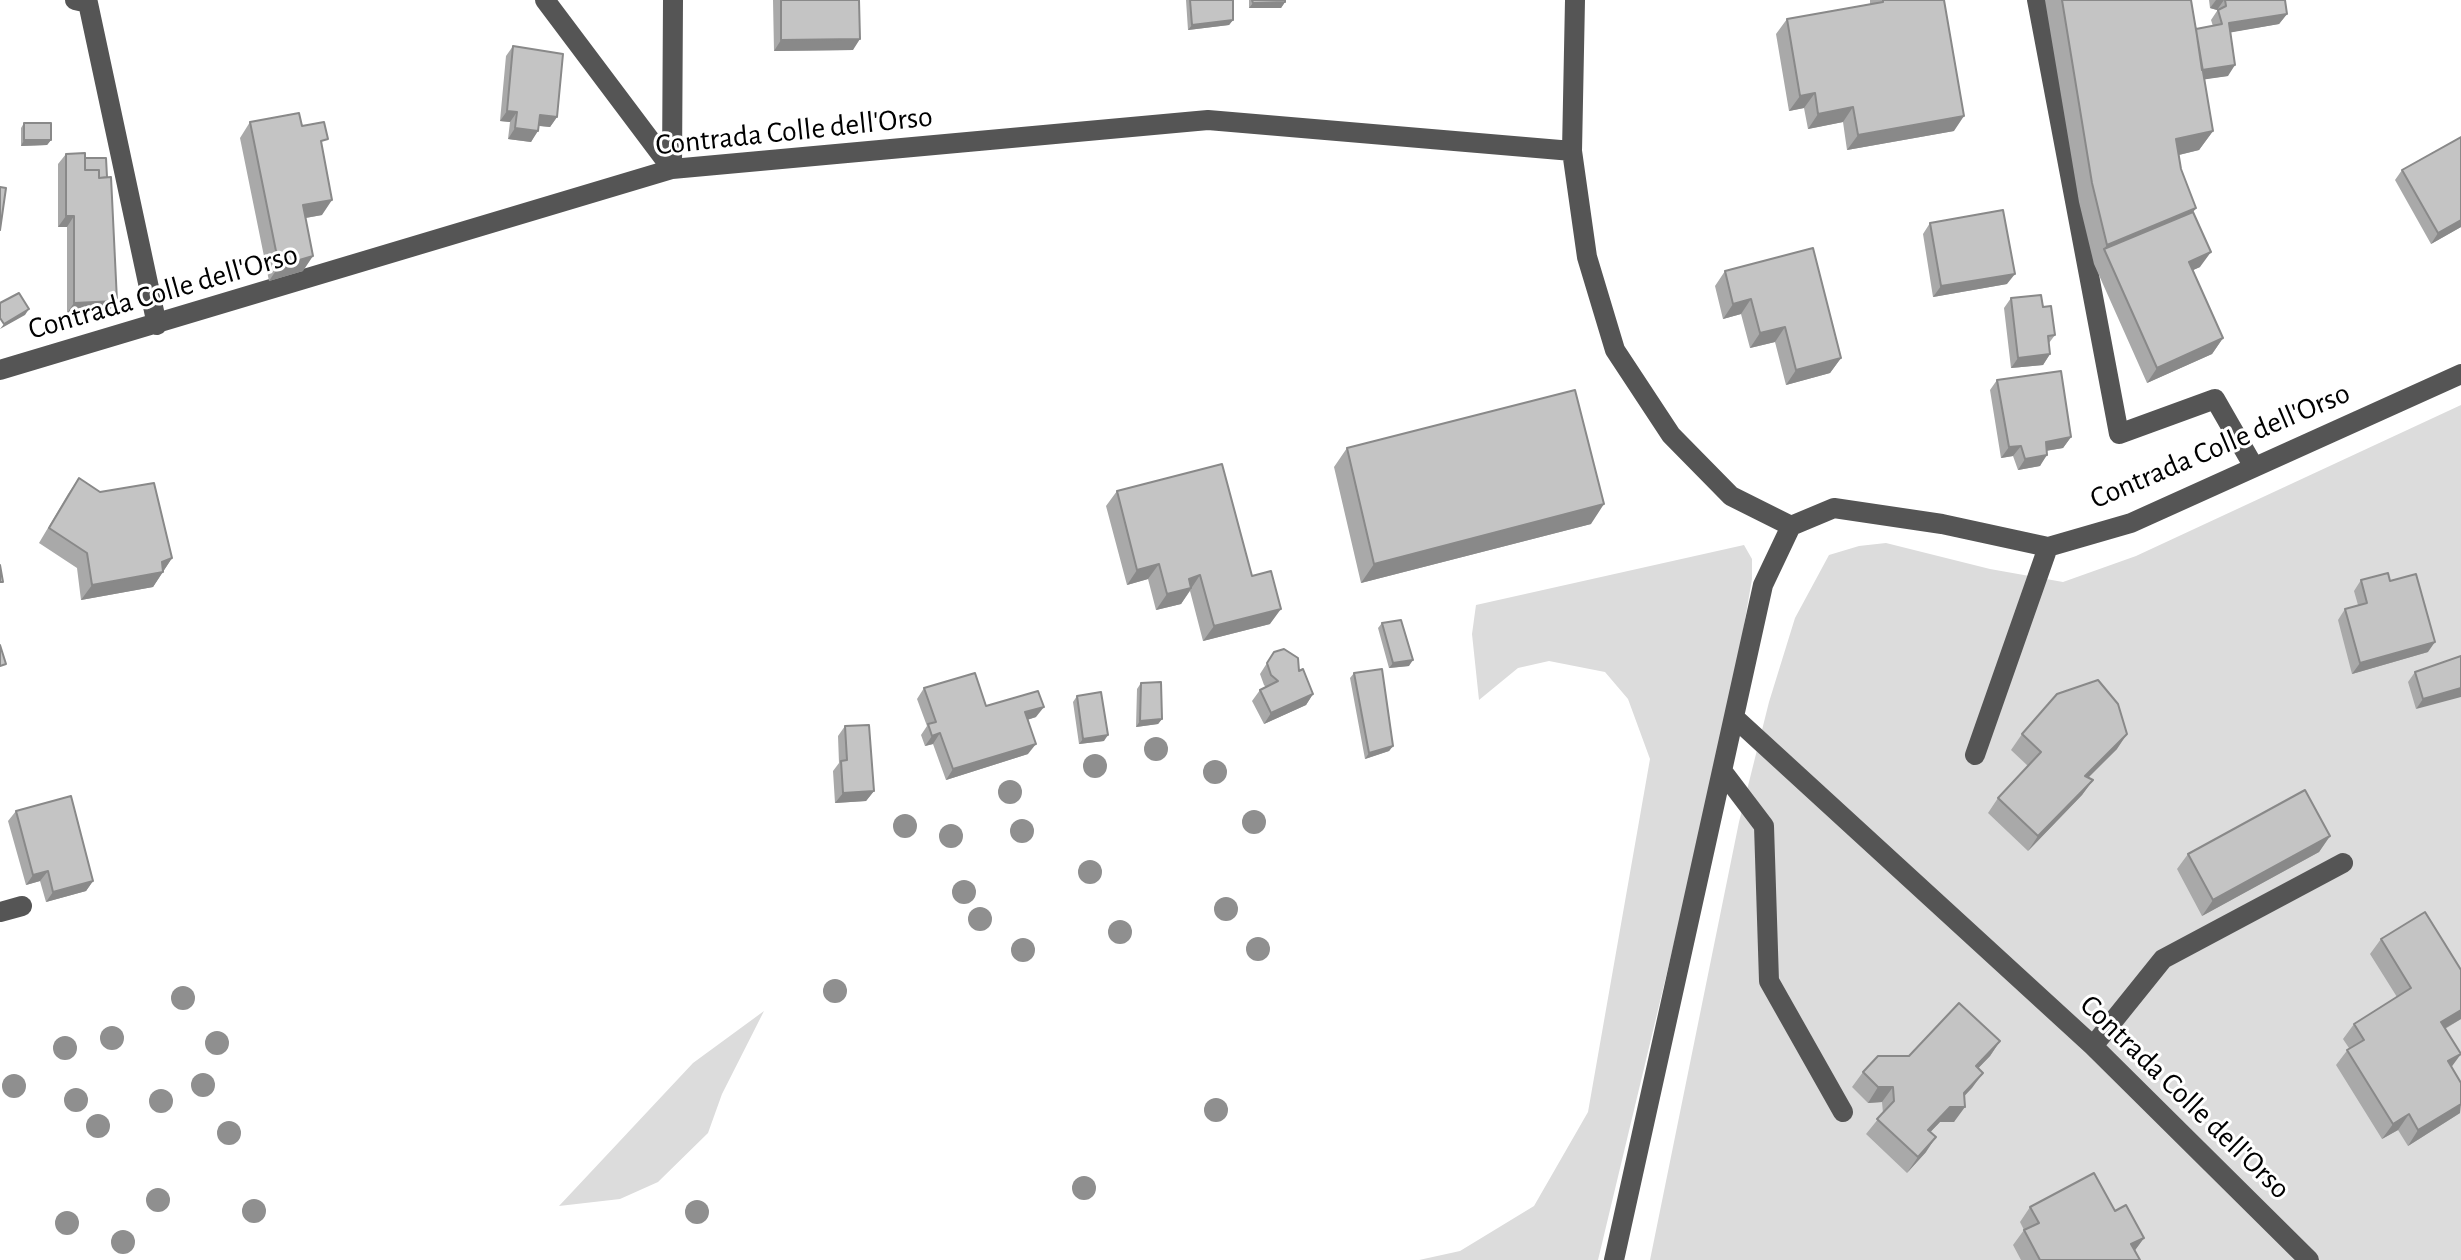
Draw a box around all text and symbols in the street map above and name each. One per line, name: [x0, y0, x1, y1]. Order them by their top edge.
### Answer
street label: Contrada Colle dell'Orso: [654, 99, 934, 163]
street label: Contrada Colle dell'Orso: [24, 236, 302, 348]
street label: Contrada Colle dell'Orso: [2085, 375, 2355, 517]
street label: Contrada Colle dell'Orso: [2072, 987, 2298, 1207]

